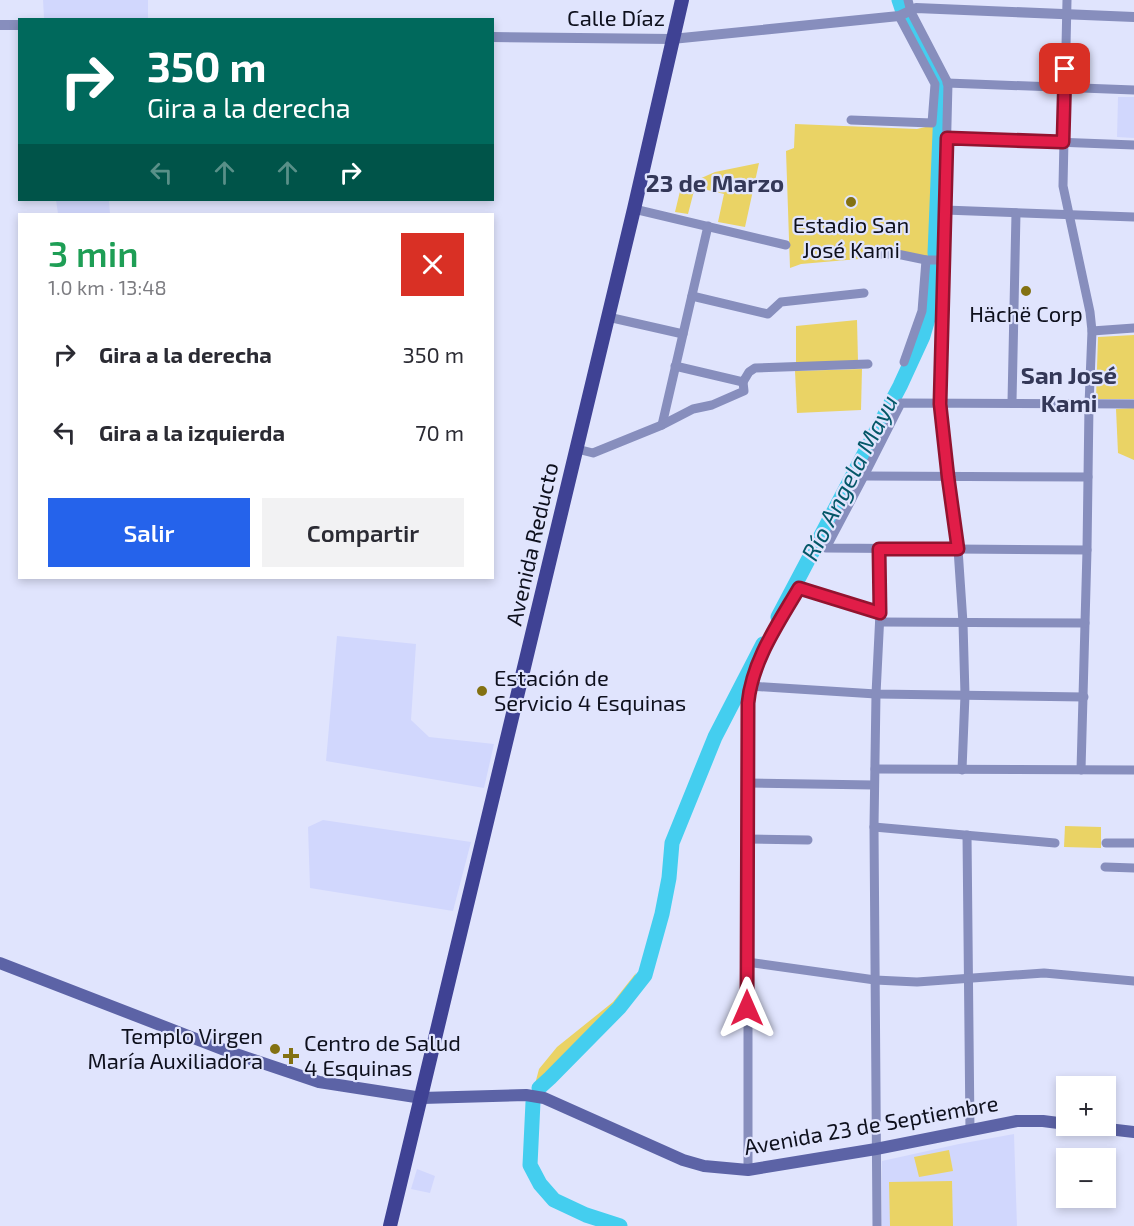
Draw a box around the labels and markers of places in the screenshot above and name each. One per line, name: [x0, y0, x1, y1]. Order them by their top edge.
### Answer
pin: [1039, 43, 1090, 94]
marker: Estadio San José Kami: [844, 195, 858, 209]
place label: Estadio San José Kami: [793, 211, 909, 262]
marker: Hächë Corp: [1019, 284, 1033, 298]
place label: Hächë Corp: [969, 300, 1083, 326]
place label: Estación de Servicio 4 Esquinas: [494, 664, 686, 715]
marker: Estación de Servicio 4 Esquinas: [475, 684, 489, 698]
place label: Templo Virgen María Auxiliadora: [88, 1022, 263, 1073]
place label: Centro de Salud 4 Esquinas: [304, 1029, 461, 1080]
marker: Templo Virgen María Auxiliadora: [268, 1042, 282, 1056]
marker: Centro de Salud 4 Esquinas: [282, 1047, 300, 1065]

